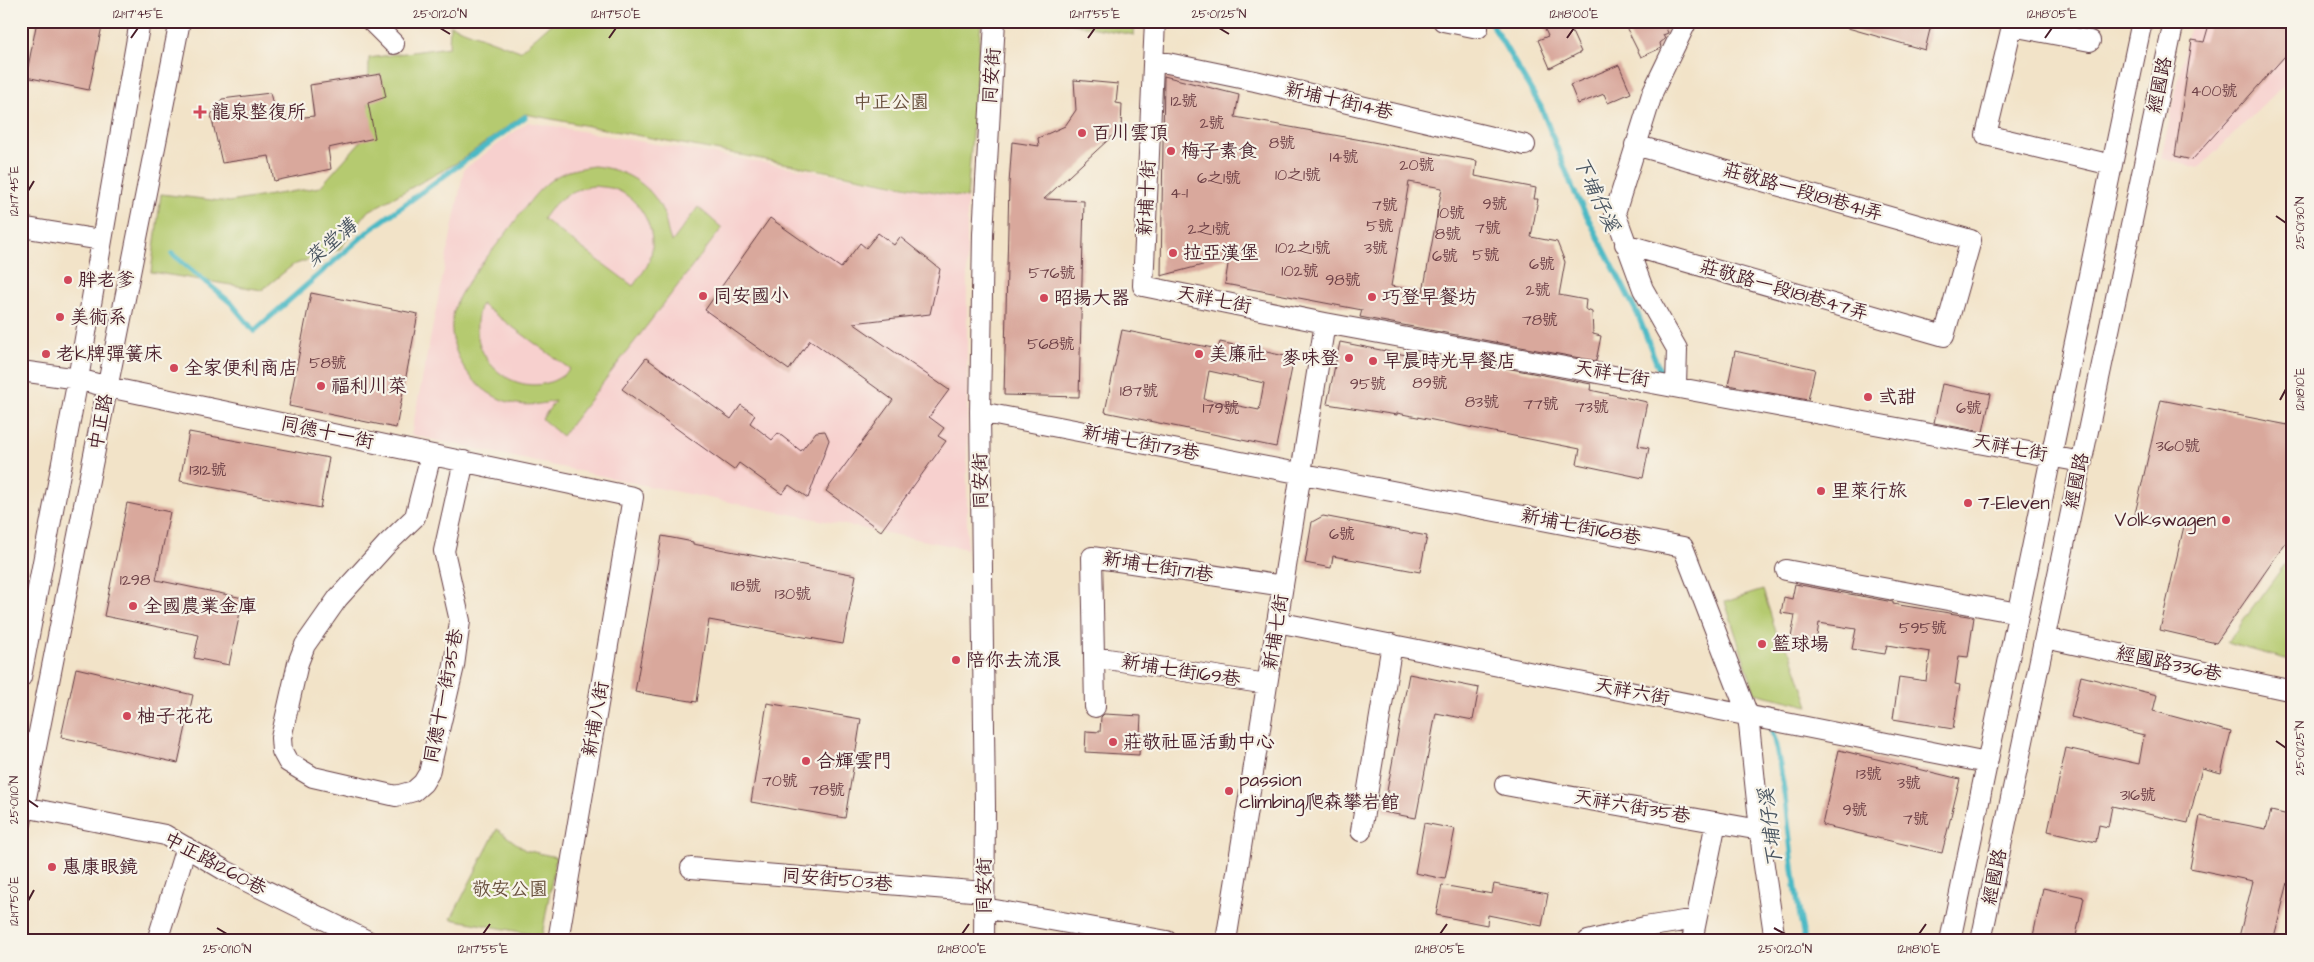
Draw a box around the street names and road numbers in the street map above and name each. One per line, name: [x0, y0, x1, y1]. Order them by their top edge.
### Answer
street label: 同安街: [977, 47, 1007, 105]
street label: 經國路: [2141, 54, 2179, 116]
street label: 新埔十街14巷: [1282, 75, 1396, 127]
street label: 莊敬路一段181巷41弄: [1720, 156, 1886, 228]
street label: 新埔十街: [1132, 159, 1162, 237]
street label: 莊敬路一段181巷47弄: [1696, 253, 1872, 327]
street label: 天祥七街: [1174, 279, 1254, 321]
street label: 天祥七街: [1572, 354, 1652, 394]
street label: 中正路: [82, 391, 120, 453]
street label: 同德十一街: [278, 410, 376, 456]
street label: 新埔七街173巷: [1080, 418, 1202, 468]
street label: 天祥七街: [1970, 427, 2050, 469]
street label: 經國路: [2058, 450, 2096, 512]
street label: 同安街: [967, 452, 995, 510]
street label: 新埔七街168巷: [1519, 502, 1643, 552]
street label: 新埔七街171巷: [1101, 545, 1215, 589]
street label: 新埔七街: [1257, 592, 1295, 672]
street label: 同德十一街35巷: [418, 626, 470, 766]
street label: 經國路336巷: [2114, 640, 2224, 688]
street label: 新埔七街169巷: [1120, 648, 1242, 694]
street label: 天祥六街: [1592, 671, 1672, 713]
street label: 新埔八街: [576, 679, 616, 759]
street label: 天祥六街35巷: [1571, 783, 1693, 831]
street label: 中正路1260巷: [159, 826, 271, 902]
street label: 經國路: [1976, 846, 2014, 908]
street label: 同安街: [971, 857, 998, 915]
street label: 同安街503巷: [780, 862, 894, 898]

